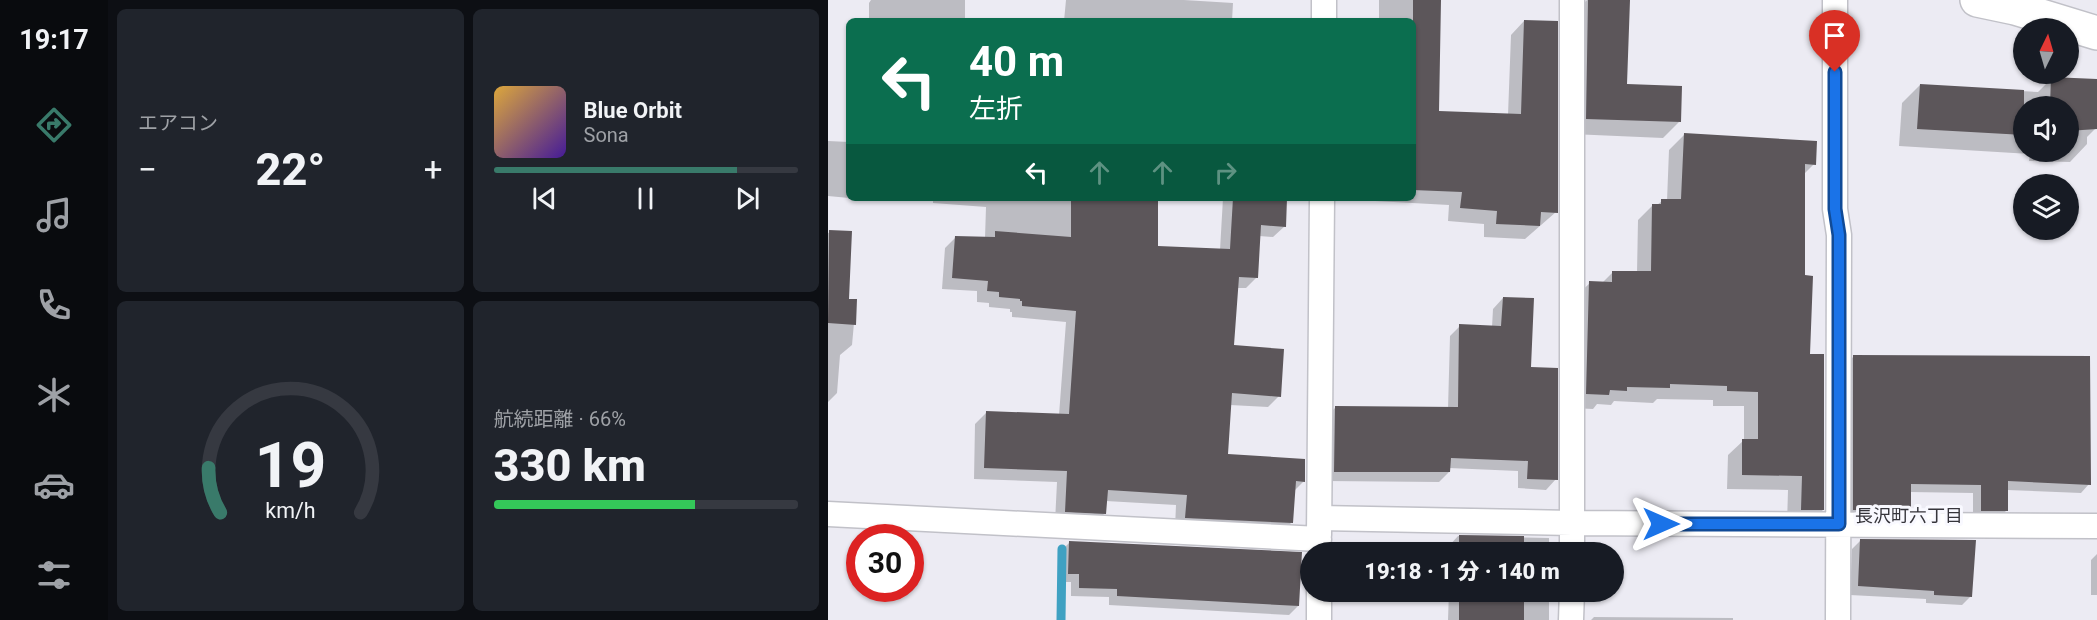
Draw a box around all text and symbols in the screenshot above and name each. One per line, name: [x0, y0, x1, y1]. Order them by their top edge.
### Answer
pin: [1809, 10, 1860, 72]
north arrow: [2013, 18, 2079, 84]
map controls: [2013, 18, 2079, 240]
icon: arrive: [1818, 19, 1851, 52]
text: 19:17: [19, 24, 89, 56]
text: 40 m: [969, 37, 1064, 86]
icon: left: [870, 42, 948, 120]
text: 左折: [969, 93, 1023, 125]
button: sound: [2013, 96, 2079, 162]
text: Blue Orbit: [584, 98, 682, 123]
icon: directions: [33, 104, 75, 146]
text: エアコン: [138, 111, 218, 135]
text: Sona: [584, 123, 629, 147]
text: 22°: [256, 143, 325, 196]
text: −: [138, 150, 157, 189]
text: +: [424, 150, 443, 189]
icon: left: [1020, 156, 1053, 189]
icon: ahead: [1083, 156, 1116, 189]
icon: ahead: [1146, 156, 1179, 189]
icon: right: [1209, 156, 1242, 189]
button: layers: [2013, 174, 2079, 240]
icon: previous: [528, 182, 561, 215]
icon: pause: [629, 182, 662, 215]
icon: next: [731, 182, 764, 215]
icon: music: [33, 194, 75, 236]
icon: phone: [33, 284, 75, 326]
icon: climate: [33, 374, 75, 416]
text: 航続距離 · 66%: [494, 407, 626, 431]
text: 19: [254, 429, 326, 502]
text: 330 km: [494, 439, 646, 492]
icon: car: [33, 464, 75, 506]
position arrow: [1629, 492, 1693, 556]
text: km/h: [265, 498, 315, 523]
district label: 長沢町六丁目: [1855, 505, 1963, 526]
speed limit sign: 30: [846, 524, 924, 602]
icon: filters: [33, 554, 75, 596]
text: 19:18 · 1 分 · 140 m: [1364, 559, 1560, 584]

